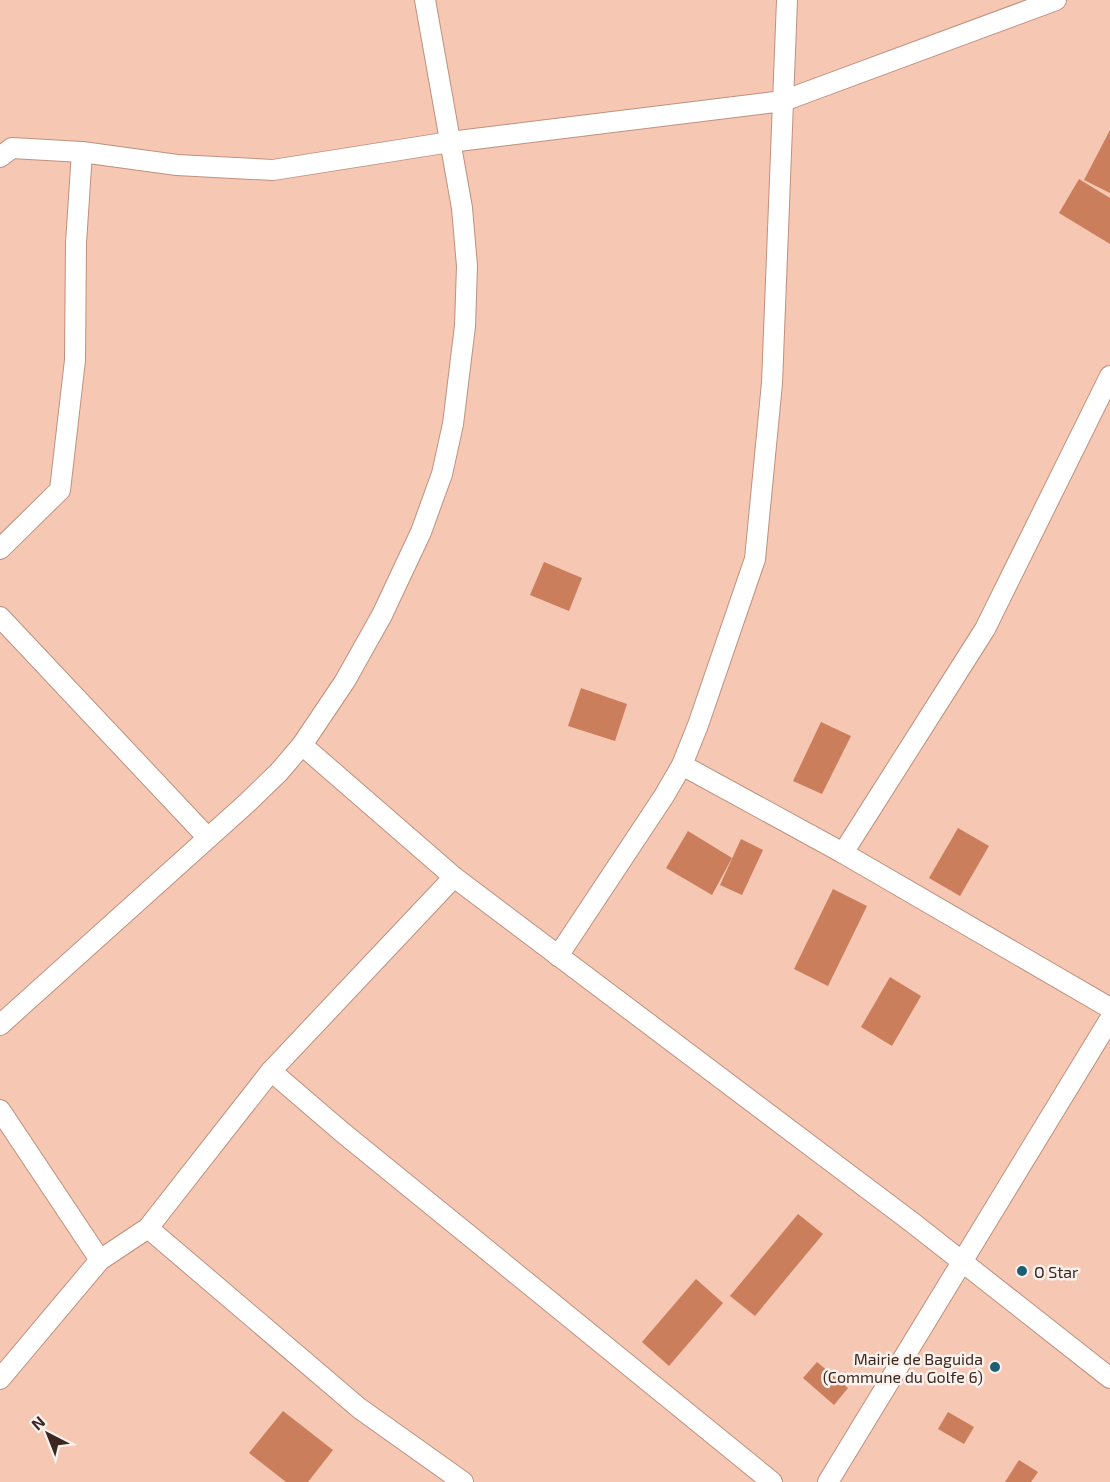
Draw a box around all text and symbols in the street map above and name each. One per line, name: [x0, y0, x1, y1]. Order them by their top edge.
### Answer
place label: O Star: [1034, 1262, 1079, 1281]
marker: O Star: [1015, 1264, 1029, 1278]
place label: Mairie de Baguida (Commune du Golfe 6): [823, 1349, 983, 1386]
marker: Mairie de Baguida (Commune du Golfe 6): [988, 1360, 1002, 1374]
north arrow: [18, 1404, 78, 1464]
text: N: [27, 1412, 48, 1433]

